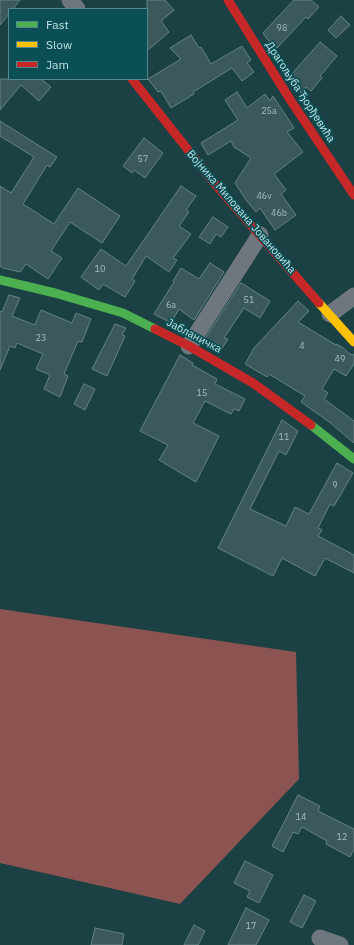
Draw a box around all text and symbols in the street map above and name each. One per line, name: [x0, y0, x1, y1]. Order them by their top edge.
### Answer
legend: [8, 8, 148, 80]
text: Fast: [46, 17, 69, 32]
house number: 98: [277, 23, 287, 33]
text: Slow: [46, 37, 72, 52]
street label: Драгољуба Ђорђевића: [262, 39, 338, 145]
text: Jam: [46, 57, 69, 72]
house number: 25a: [261, 106, 277, 116]
street label: Војника Милована Јовановића: [184, 148, 298, 276]
house number: 57: [138, 154, 148, 164]
house number: 46v: [256, 191, 272, 201]
house number: 46b: [271, 208, 287, 218]
house number: 10: [95, 264, 105, 274]
house number: 51: [244, 295, 254, 305]
house number: 6a: [166, 300, 176, 310]
street label: Јабланичка: [164, 316, 224, 356]
house number: 23: [36, 333, 46, 343]
house number: 4: [299, 341, 305, 351]
house number: 49: [335, 354, 345, 364]
house number: 15: [197, 388, 207, 398]
house number: 11: [279, 432, 289, 442]
house number: 9: [332, 480, 338, 490]
house number: 14: [296, 812, 306, 822]
house number: 12: [337, 832, 347, 842]
house number: 17: [246, 921, 256, 931]

